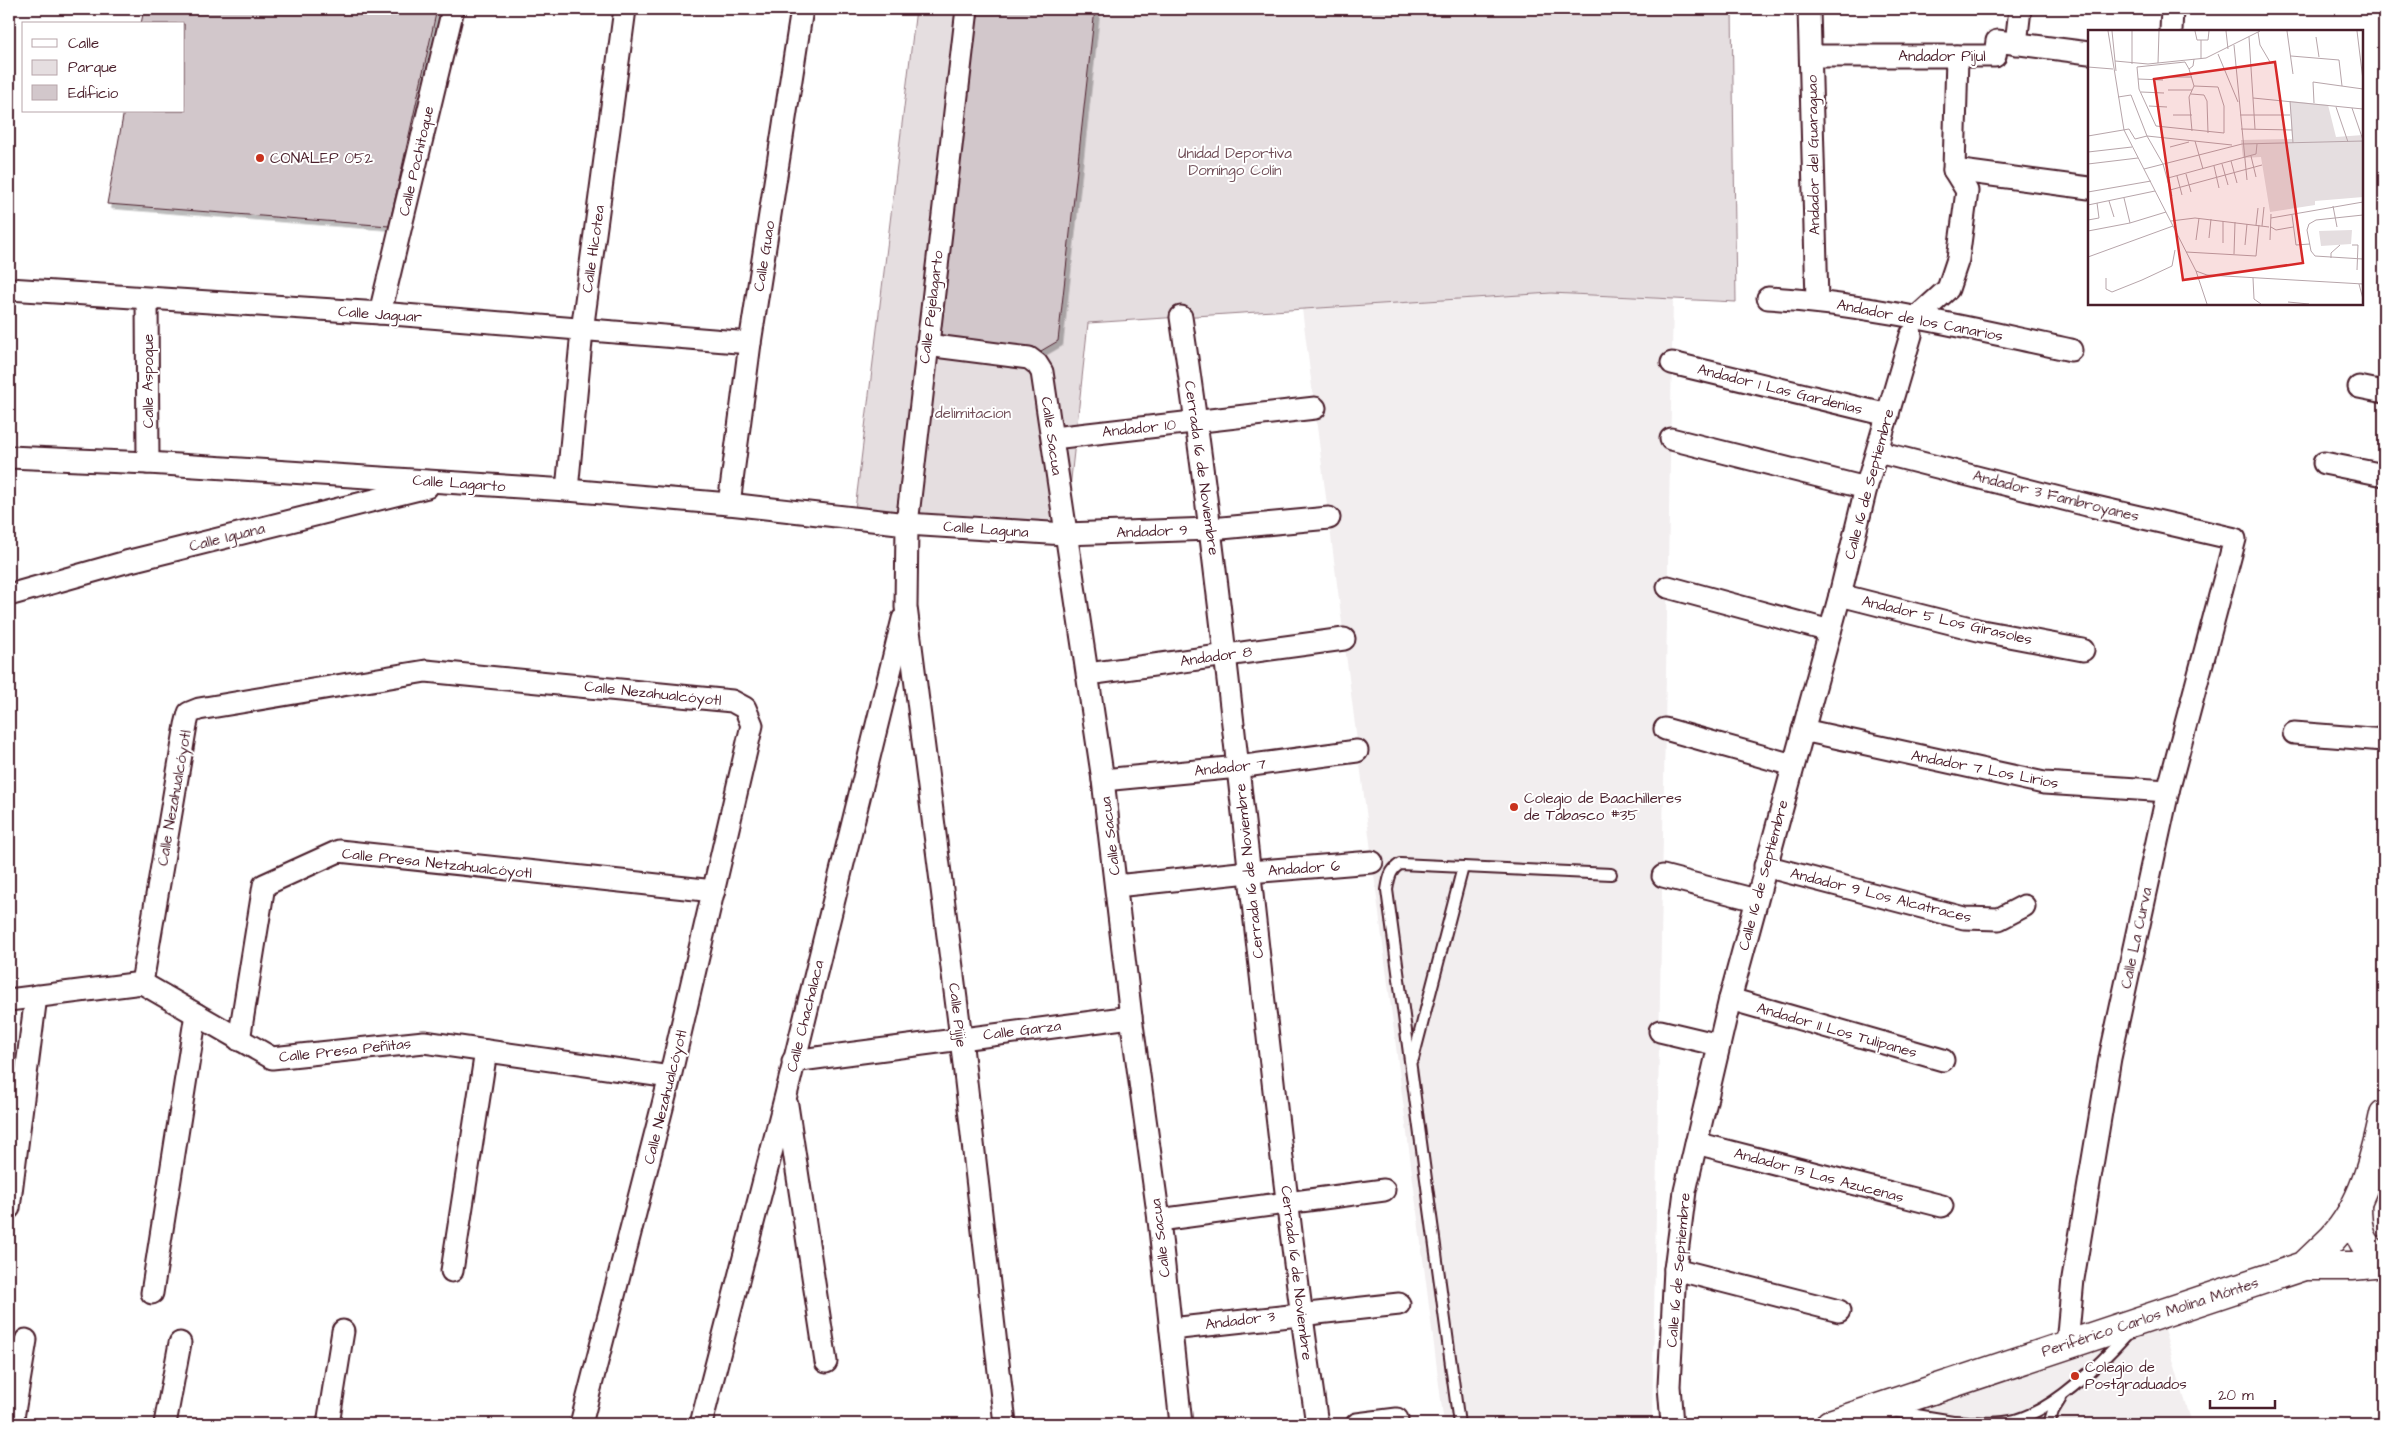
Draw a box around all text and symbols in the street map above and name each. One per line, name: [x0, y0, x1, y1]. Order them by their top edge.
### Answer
legend: [22, 22, 185, 112]
inset map: [2088, 30, 2363, 305]
text: Calle: [68, 33, 99, 54]
street label: Andador Pijul: [1898, 46, 1986, 67]
text: Parque: [68, 57, 117, 78]
street label: Andador del Guaraguao: [1802, 74, 1826, 235]
text: Edificio: [68, 83, 119, 104]
street label: Calle Pochitoque: [394, 104, 439, 218]
park label: Unidad Deportiva Domíngo Colín: [1178, 143, 1292, 182]
place label: CONALEP 052: [270, 148, 374, 169]
marker: CONALEP 052: [254, 152, 266, 164]
street label: Calle Hicotea: [577, 204, 610, 294]
street label: Calle Guao: [749, 219, 781, 293]
street label: Calle Pejelagarto: [914, 249, 950, 365]
street label: Andador de los Canarios: [1835, 294, 2005, 347]
street label: Calle Jaguar: [337, 301, 423, 329]
street label: Calle Aspoque: [138, 334, 159, 428]
street label: Andador 1 Las Gardenias: [1695, 359, 1865, 420]
street label: Cerrada 16 de Noviembre: [1179, 380, 1224, 557]
street label: Calle Sacua: [1036, 395, 1067, 477]
park label: delimitacion: [935, 403, 1011, 424]
street label: Calle 16 de Septiembre: [1839, 406, 1900, 562]
street label: Andador 10: [1101, 414, 1178, 443]
street label: Andador 3 Fambroyanes: [1970, 466, 2141, 528]
street label: Calle Lagarto: [412, 470, 507, 498]
street label: Calle Laguna: [942, 516, 1030, 544]
street label: Calle Iguana: [187, 518, 268, 558]
street label: Andador 9: [1116, 520, 1188, 543]
street label: Andador 5 Los Girasoles: [1860, 591, 2035, 650]
street label: Andador 8: [1179, 641, 1254, 672]
street label: Calle Nezahualcóyotl: [583, 676, 723, 712]
street label: Calle Nezahualcóyotl: [152, 728, 198, 868]
street label: Andador 7 Los Lirios: [1909, 745, 2061, 794]
street label: Andador 7: [1193, 753, 1267, 782]
street label: Cerrada 16 de Noviembre: [1230, 782, 1269, 960]
place label: Colegio de Baachilleres de Tabasco #35: [1524, 788, 1682, 826]
street label: Calle Sacua: [1095, 795, 1126, 876]
street label: Calle 16 de Septiembre: [1733, 797, 1794, 953]
marker: Colegio de Baachilleres de Tabasco #35: [1508, 801, 1520, 813]
street label: Calle Presa Netzahualcóyotl: [341, 843, 533, 885]
street label: Andador 6: [1267, 855, 1341, 881]
street label: Andador 9 Los Alcatraces: [1788, 863, 1974, 928]
street label: Calle La Curva: [2116, 885, 2158, 991]
street label: Calle Chachalaca: [781, 958, 830, 1074]
street label: Calle Pijije: [943, 982, 972, 1048]
street label: Andador 11 Los Tulipanes: [1754, 998, 1920, 1064]
street label: Calle Garza: [982, 1015, 1063, 1046]
street label: Calle Nezahualcóyotl: [639, 1028, 693, 1167]
street label: Calle Presa Peñitas: [278, 1033, 413, 1068]
street label: Andador 13 Las Azucenas: [1732, 1143, 1906, 1208]
street label: Cerrada 16 de Noviembre: [1275, 1184, 1318, 1362]
street label: Calle 16 de Septiembre: [1661, 1192, 1696, 1348]
street label: Calle Sacua: [1145, 1197, 1176, 1278]
street label: Periférico Carlos Molina Móntes: [2039, 1272, 2262, 1363]
street label: Andador 3: [1204, 1306, 1277, 1335]
place label: Colegio de Postgraduados: [2085, 1357, 2187, 1396]
marker: Colegio de Postgraduados: [2069, 1370, 2081, 1382]
scale bar: [2210, 1378, 2276, 1410]
text: 20 m: [2218, 1385, 2254, 1406]

